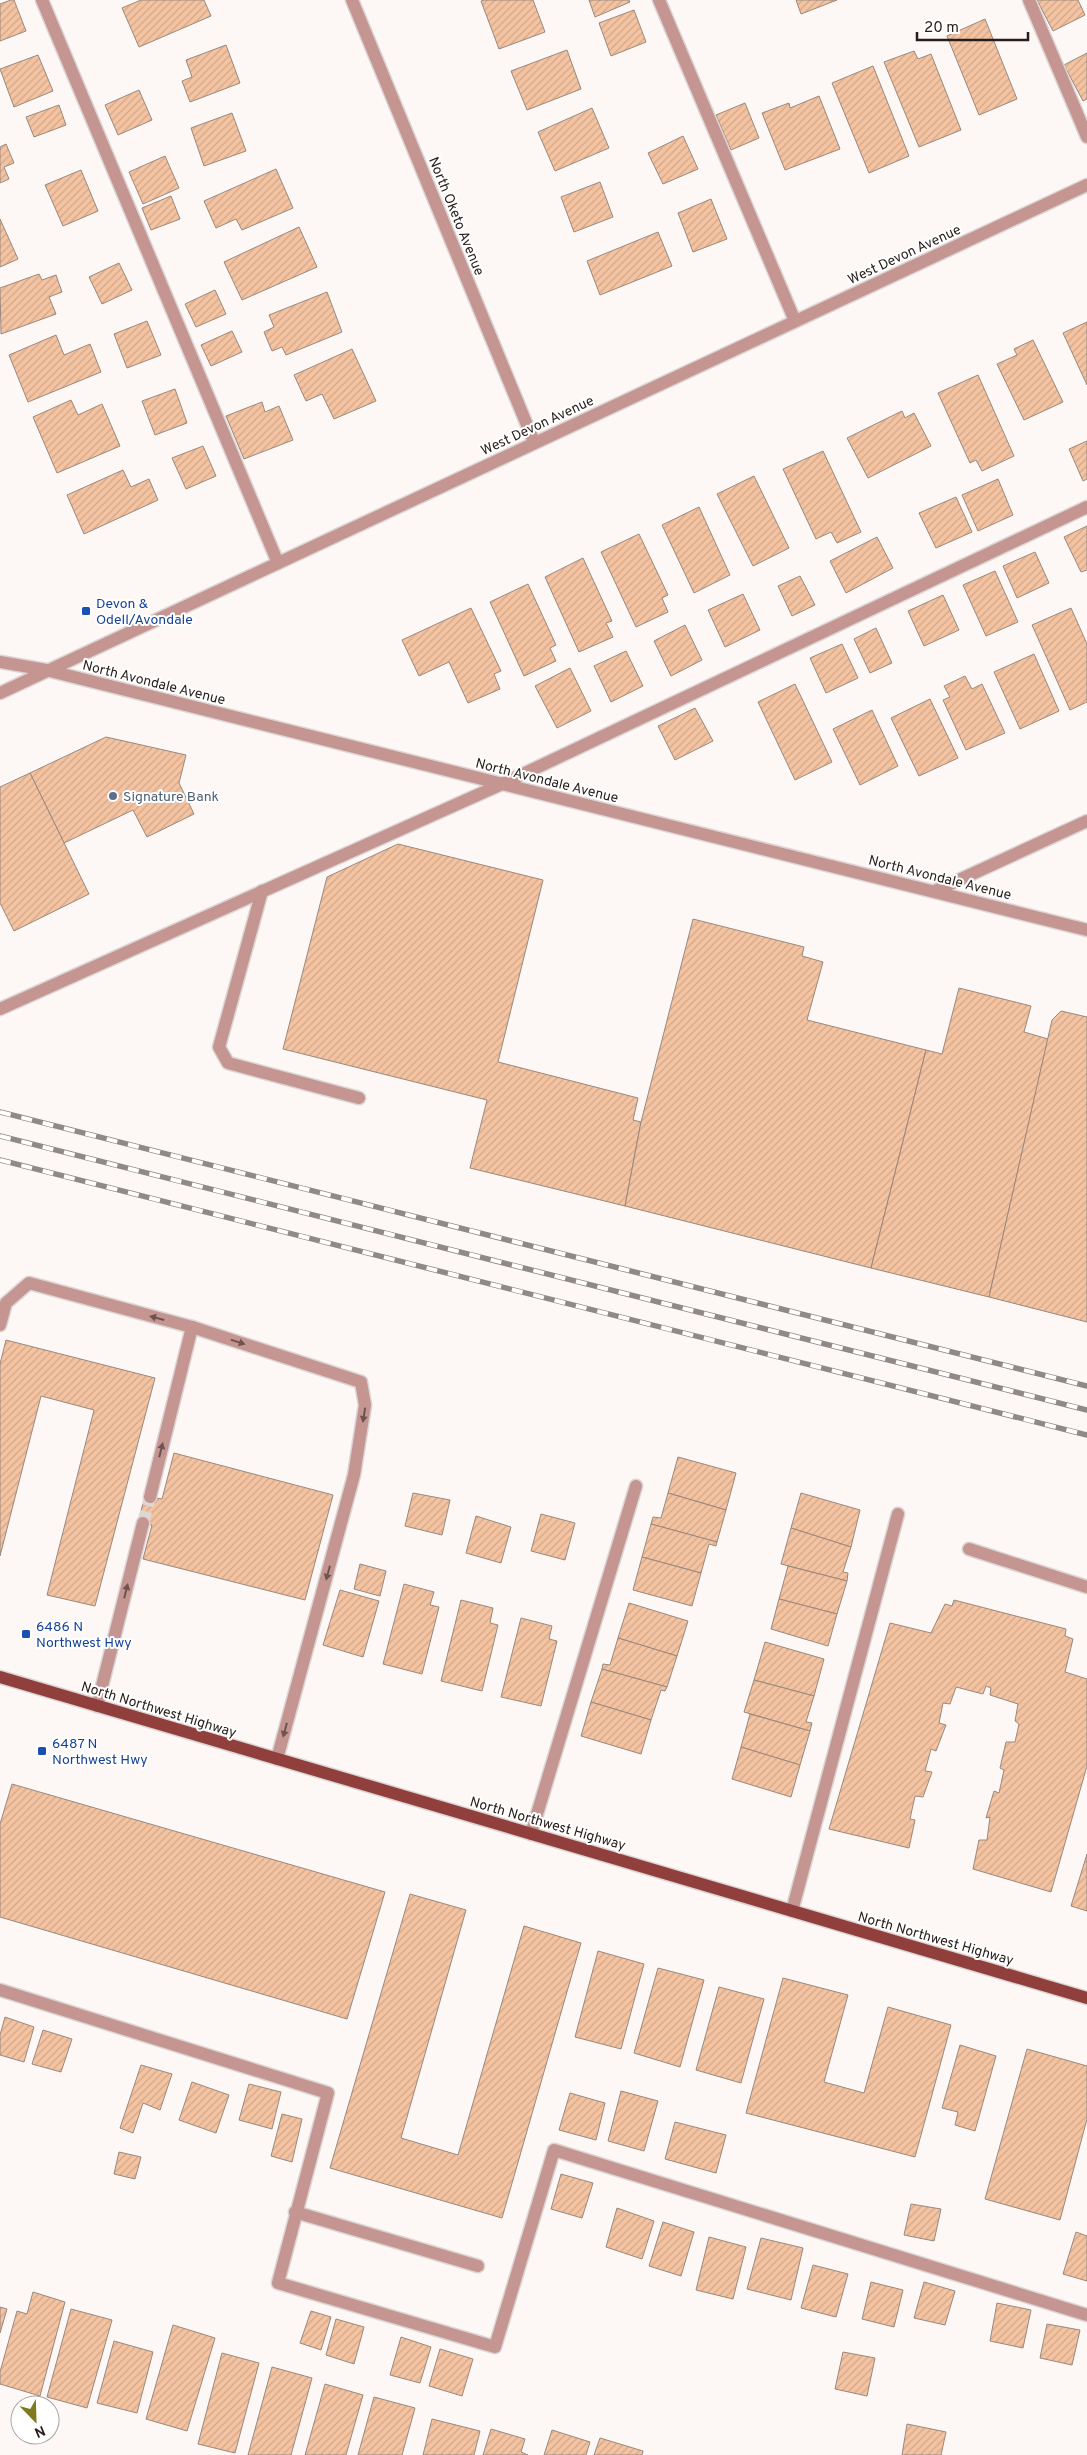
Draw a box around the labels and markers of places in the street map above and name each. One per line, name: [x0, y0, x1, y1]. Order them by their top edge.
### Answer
place label: Devon & Odell/Avondale: [96, 596, 193, 629]
marker: Devon & Odell/Avondale: [80, 605, 92, 617]
place label: Signature Bank: [123, 789, 219, 806]
marker: Signature Bank: [107, 790, 119, 802]
place label: 6486 N Northwest Hwy: [36, 1619, 132, 1652]
marker: 6486 N Northwest Hwy: [20, 1628, 32, 1640]
place label: 6487 N Northwest Hwy: [52, 1736, 148, 1769]
marker: 6487 N Northwest Hwy: [36, 1745, 48, 1757]

